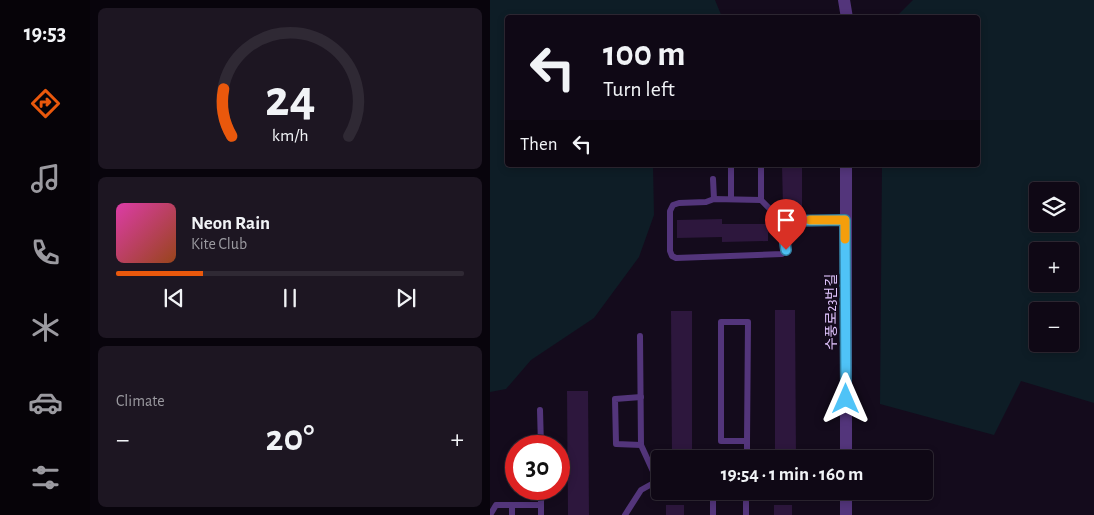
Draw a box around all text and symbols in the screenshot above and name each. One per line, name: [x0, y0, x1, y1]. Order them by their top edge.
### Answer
text: 19:53: [24, 22, 66, 44]
icon: left: [520, 35, 585, 100]
text: 100 m: [603, 37, 686, 72]
text: 24: [265, 73, 315, 125]
text: Turn left: [603, 78, 675, 100]
icon: directions: [28, 86, 63, 121]
text: km/h: [272, 127, 308, 145]
icon: left: [568, 130, 596, 158]
text: Then: [520, 135, 558, 154]
icon: music: [28, 161, 63, 196]
map controls: [1029, 182, 1079, 352]
button: layers: [1029, 182, 1079, 232]
pin: [765, 199, 807, 250]
icon: arrive: [772, 206, 800, 234]
text: Neon Rain: [191, 214, 270, 233]
icon: phone: [28, 235, 63, 270]
text: Kite Club: [191, 236, 247, 252]
button: +: [1029, 242, 1079, 292]
street label: 수풍로23번길: [824, 274, 839, 350]
icon: previous: [160, 284, 188, 312]
icon: pause: [276, 284, 304, 312]
icon: next: [392, 284, 420, 312]
button: −: [1029, 302, 1079, 352]
icon: climate: [28, 310, 63, 345]
position arrow: [819, 372, 871, 424]
icon: car: [28, 385, 63, 420]
text: Climate: [116, 393, 165, 409]
text: 20°: [266, 420, 314, 458]
text: −: [116, 426, 129, 454]
text: +: [451, 426, 464, 454]
speed limit sign: 30: [505, 435, 570, 500]
icon: filters: [28, 460, 63, 495]
text: 19:54 · 1 min · 160 m: [721, 465, 863, 484]

